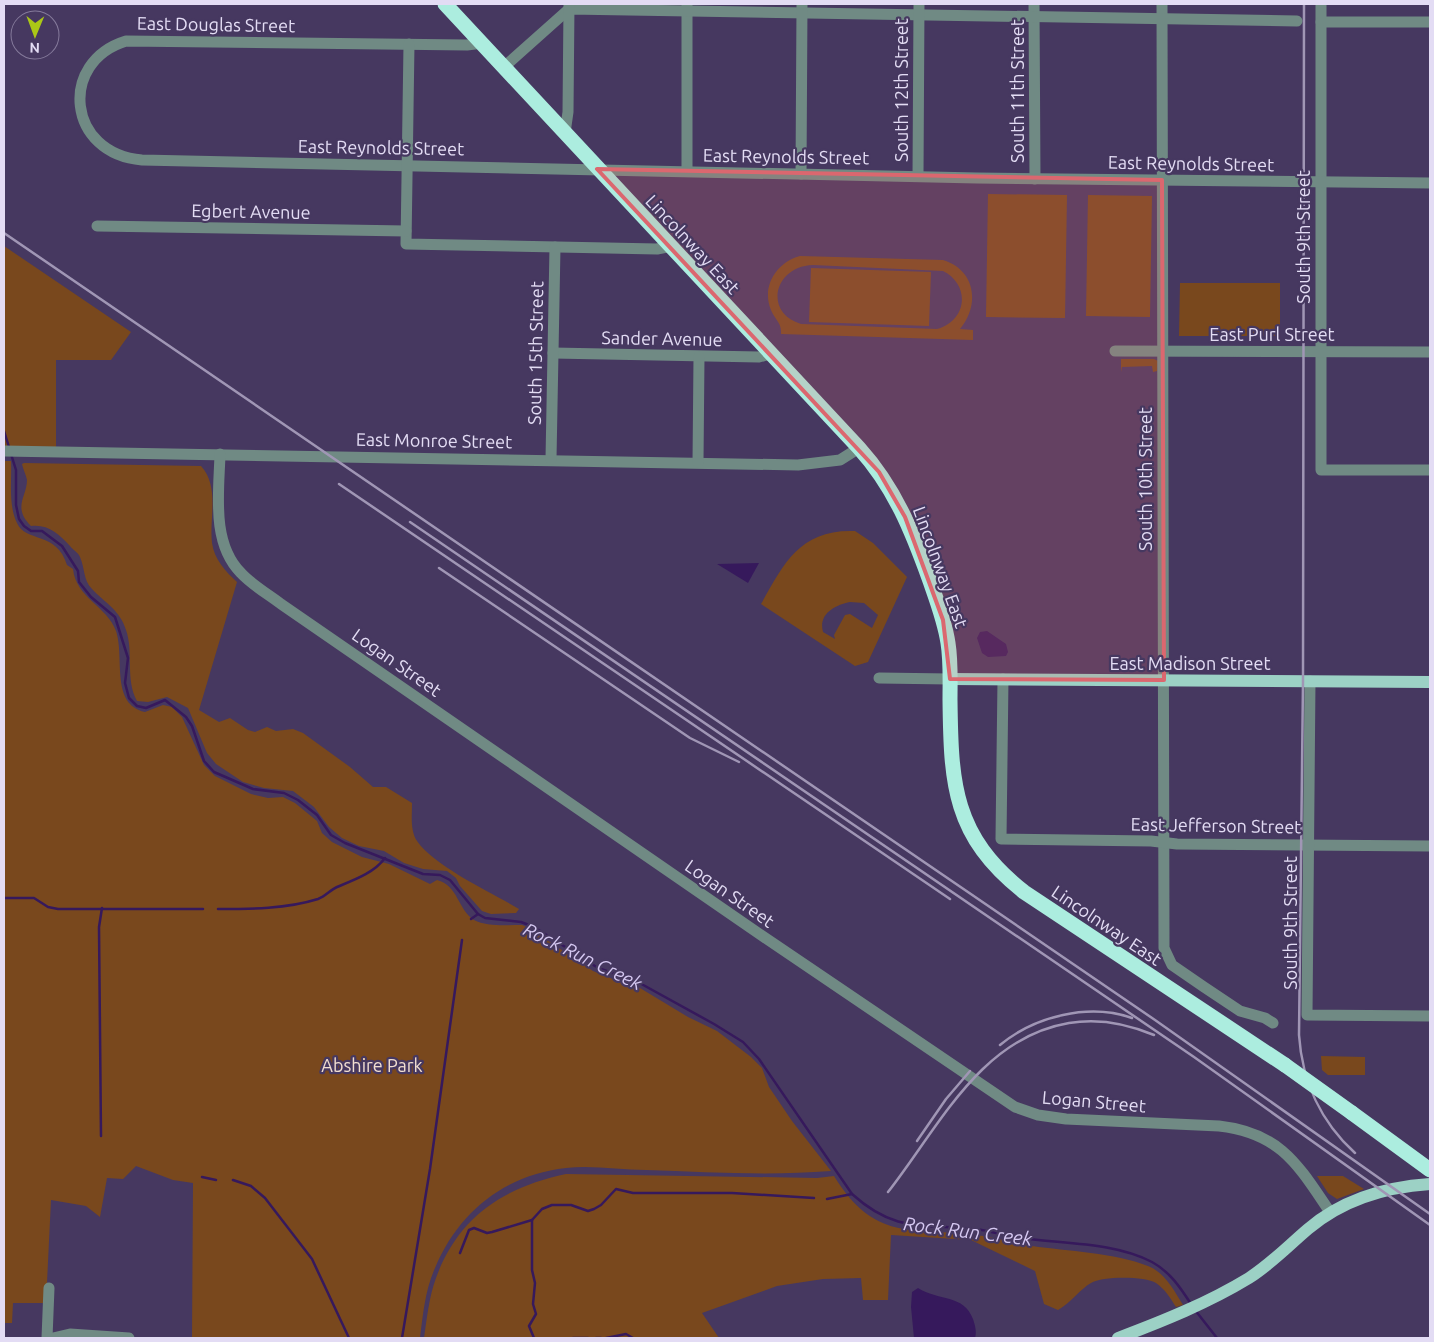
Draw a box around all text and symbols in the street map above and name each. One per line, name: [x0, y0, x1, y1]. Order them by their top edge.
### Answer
north arrow: [10, 10, 60, 60]
street label: East Douglas Street: [137, 13, 295, 35]
street label: South 12th Street: [891, 18, 911, 162]
street label: South 11th Street: [1007, 19, 1027, 163]
text: N: [29, 40, 40, 56]
street label: East Reynolds Street: [298, 136, 464, 158]
street label: East Reynolds Street: [703, 145, 869, 167]
street label: East Reynolds Street: [1108, 152, 1274, 174]
street label: South 9th Street: [1293, 170, 1313, 304]
street label: Lincolnway East: [642, 190, 744, 298]
street label: Egbert Avenue: [191, 200, 311, 222]
street label: South 15th Street: [524, 281, 546, 425]
street label: East Purl Street: [1209, 324, 1335, 344]
street label: Sander Avenue: [601, 327, 723, 349]
street label: South 10th Street: [1135, 407, 1155, 551]
street label: East Monroe Street: [356, 429, 512, 451]
street label: Lincolnway East: [910, 504, 972, 630]
street label: Logan Street: [349, 624, 445, 700]
street label: East Madison Street: [1109, 653, 1271, 673]
street label: East Jefferson Street: [1131, 814, 1301, 836]
street label: Logan Street: [682, 855, 778, 931]
street label: South 9th Street: [1280, 856, 1300, 990]
street label: Lincolnway East: [1048, 881, 1166, 969]
water label: Rock Run Creek: [520, 918, 646, 994]
park label: Abshire Park: [321, 1055, 423, 1075]
street label: Logan Street: [1041, 1087, 1147, 1115]
water label: Rock Run Creek: [902, 1212, 1034, 1250]

